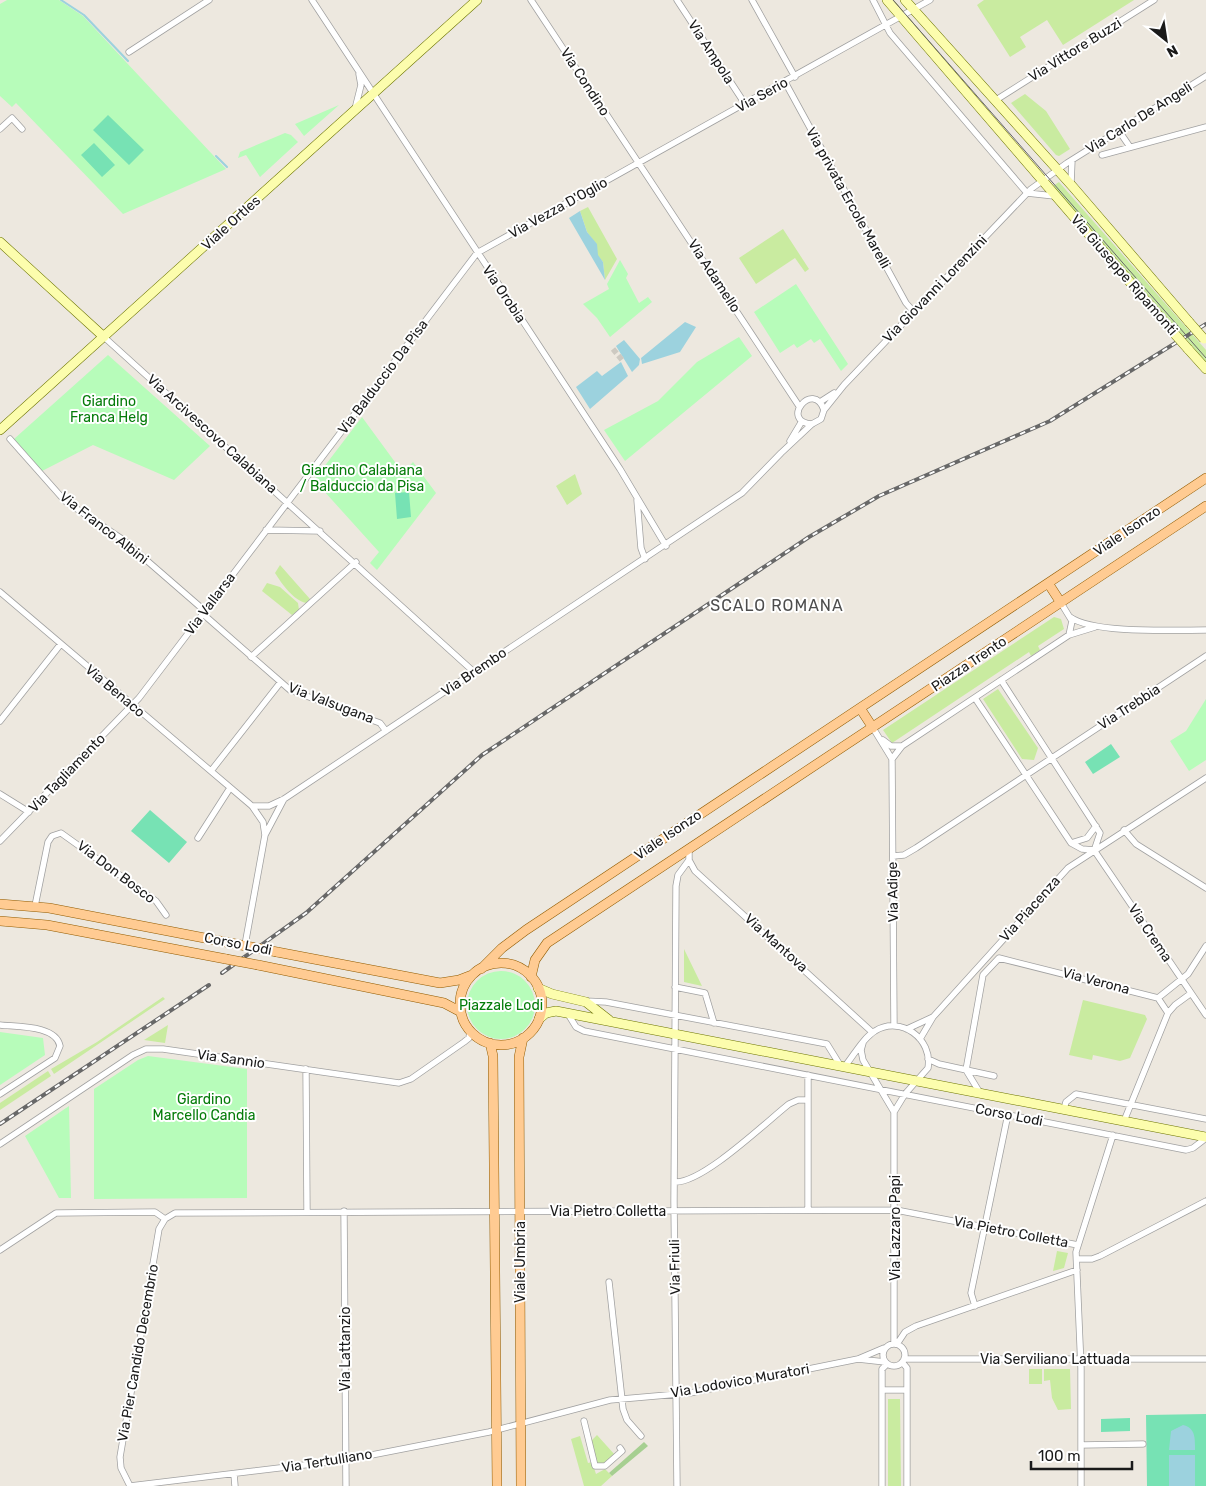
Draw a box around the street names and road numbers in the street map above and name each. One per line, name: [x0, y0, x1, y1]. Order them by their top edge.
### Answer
street label: Via Vittore Buzzi: [1025, 15, 1125, 85]
street label: Via Ampola: [684, 17, 738, 87]
street label: Via Condino: [557, 45, 613, 119]
street label: Via Serio: [733, 74, 791, 116]
street label: Via Carlo De Angeli: [1083, 78, 1195, 158]
street label: Via privata Ercole Marelli: [802, 124, 894, 272]
street label: Via Vezza D'Oglio: [506, 174, 610, 242]
street label: Viale Ortles: [198, 192, 264, 254]
street label: Via Giuseppe Ripamonti: [1067, 211, 1181, 339]
street label: Via Giovanni Lorenzini: [879, 232, 991, 346]
street label: Via Adamello: [684, 236, 744, 316]
street label: Via Orobia: [479, 262, 529, 326]
street label: Via Balduccio Da Pisa: [334, 316, 432, 438]
street label: Via Arcivescovo Calabiana: [143, 371, 281, 497]
street label: Via Franco Albini: [56, 488, 152, 568]
street label: Viale Isonzo: [1090, 502, 1164, 560]
street label: Via Vallarsa: [181, 569, 239, 639]
street label: Piazza Trento: [928, 633, 1010, 695]
street label: Via Brembo: [438, 644, 510, 700]
street label: Via Benaco: [82, 661, 148, 721]
street label: Via Valsugana: [286, 679, 376, 727]
street label: Via Trebbia: [1095, 681, 1163, 733]
street label: Via Tagliamento: [25, 730, 109, 816]
street label: Viale Isonzo: [631, 806, 705, 864]
street label: Via Don Bosco: [74, 837, 158, 907]
street label: Via Adige: [884, 861, 902, 922]
street label: Via Piacenza: [996, 873, 1064, 945]
street label: Via Crema: [1124, 901, 1176, 965]
street label: Via Mantova: [741, 910, 811, 976]
street label: Corso Lodi: [203, 929, 273, 959]
street label: Via Verona: [1060, 964, 1132, 998]
street label: Via Sannio: [196, 1046, 266, 1072]
street label: Corso Lodi: [974, 1100, 1044, 1130]
street label: Via Lazzaro Papi: [887, 1175, 904, 1281]
street label: Via Pietro Colletta: [550, 1203, 666, 1220]
street label: Via Pietro Colletta: [952, 1213, 1070, 1251]
street label: Viale Umbria: [512, 1221, 529, 1303]
street label: Via Friuli: [666, 1239, 684, 1295]
street label: Via Pier Candido Decembrio: [114, 1263, 162, 1443]
street label: Via Lattanzio: [337, 1307, 354, 1391]
street label: Via Serviliano Lattuada: [980, 1351, 1130, 1368]
street label: Via Lodovico Muratori: [669, 1360, 811, 1402]
street label: Via Tertulliano: [280, 1445, 374, 1477]

